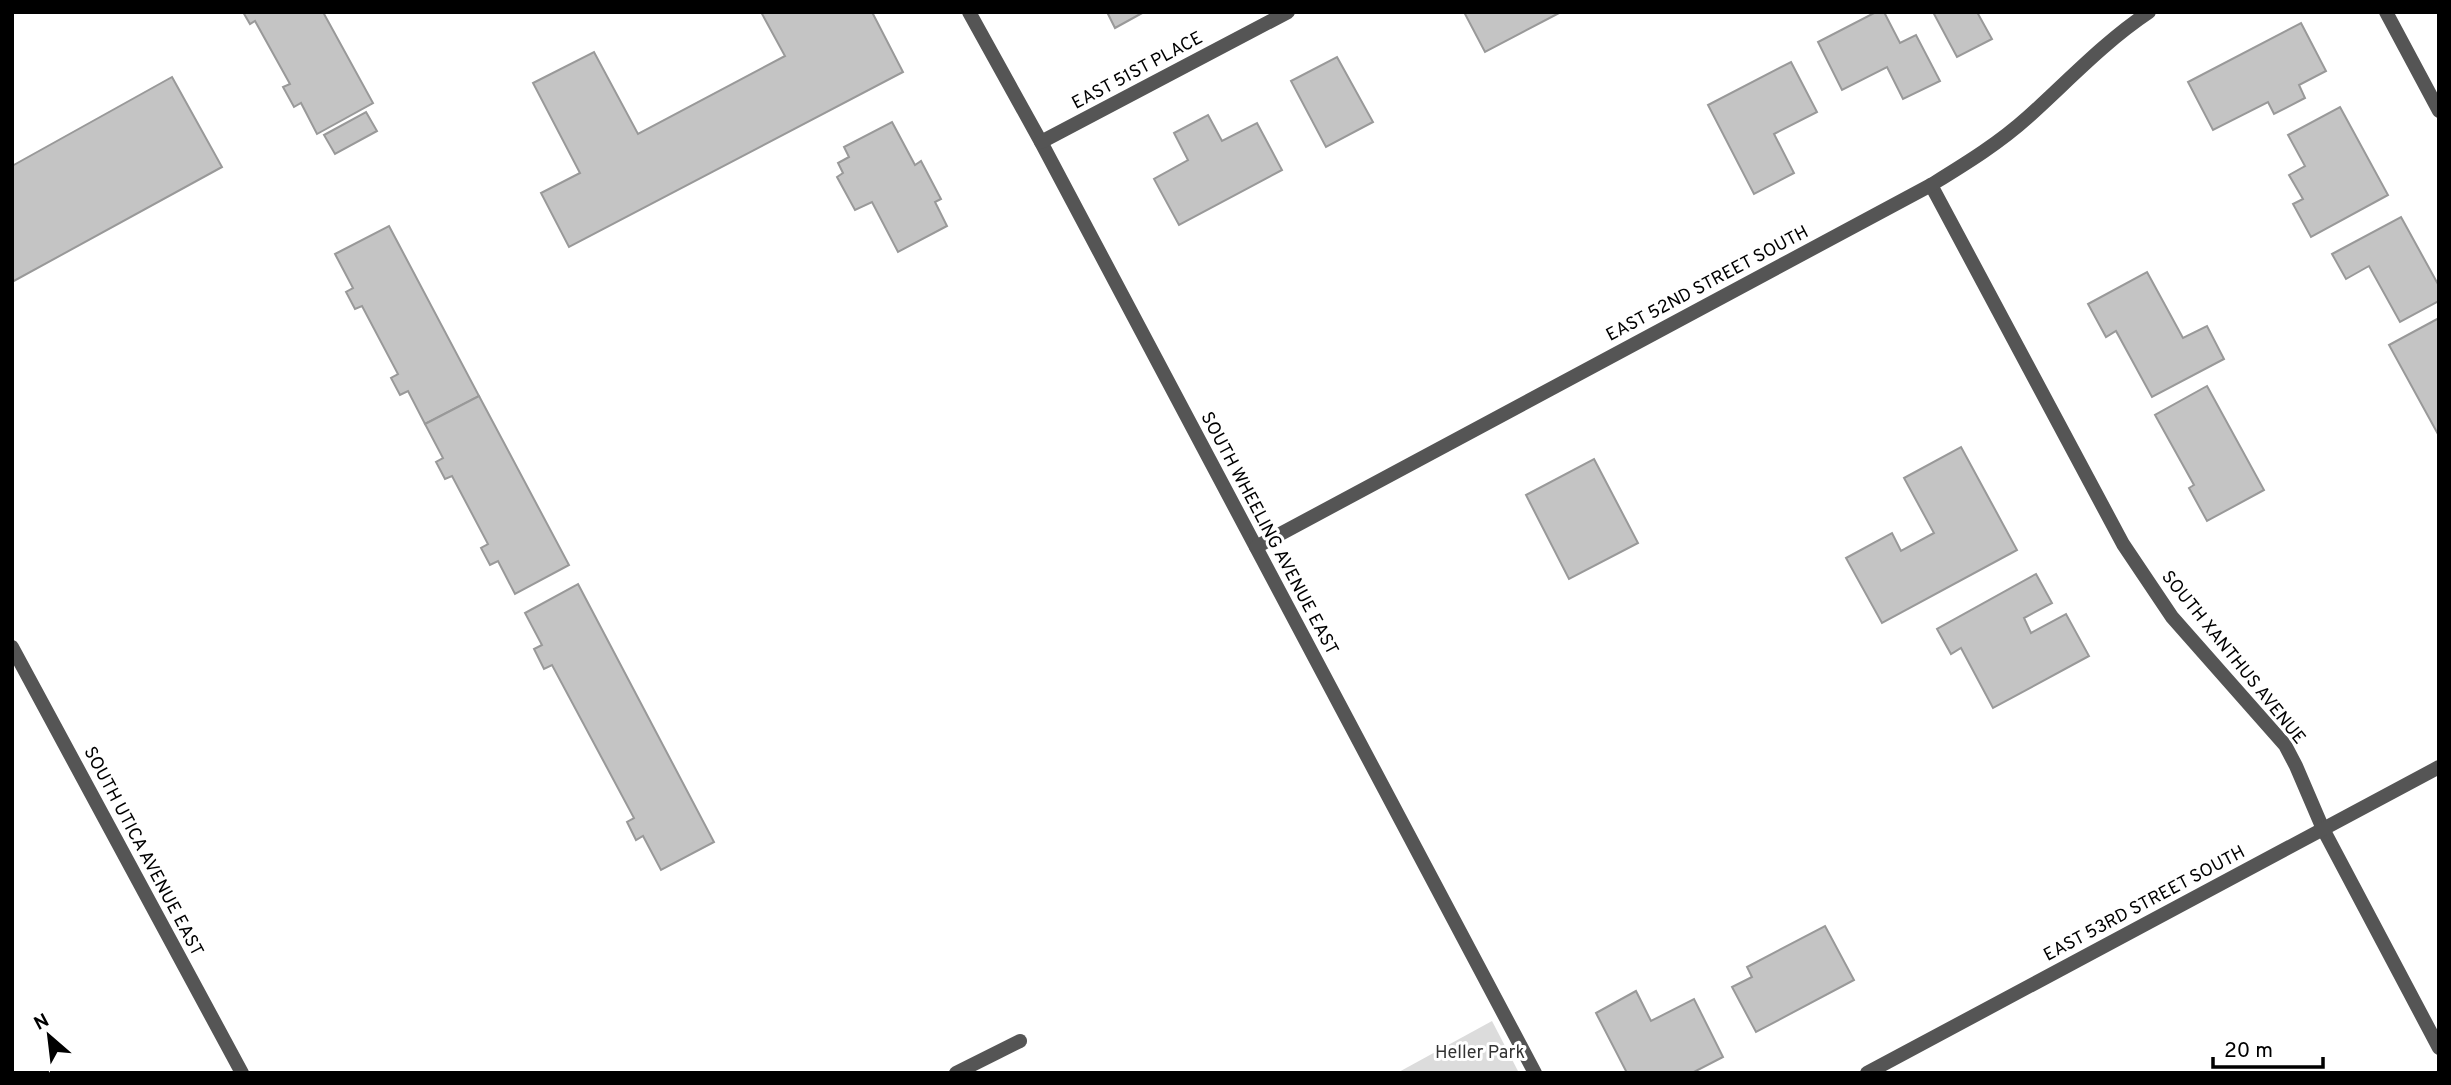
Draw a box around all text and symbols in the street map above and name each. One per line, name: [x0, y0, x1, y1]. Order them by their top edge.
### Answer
street label: EAST 51ST PLACE: [1068, 27, 1207, 115]
street label: EAST 52ND STREET SOUTH: [1602, 221, 1813, 348]
street label: SOUTH WHEELING AVENUE EAST: [1195, 408, 1343, 659]
street label: SOUTH XANTHUS AVENUE: [2156, 566, 2310, 750]
street label: SOUTH UTICA AVENUE EAST: [78, 743, 208, 961]
street label: EAST 53RD STREET SOUTH: [2040, 841, 2250, 967]
north arrow: [14, 1001, 84, 1071]
text: N: [30, 1009, 54, 1037]
scale bar: [2213, 1026, 2323, 1070]
text: 20 m: [2224, 1038, 2273, 1065]
park label: Heller Park: [1435, 1042, 1525, 1065]

